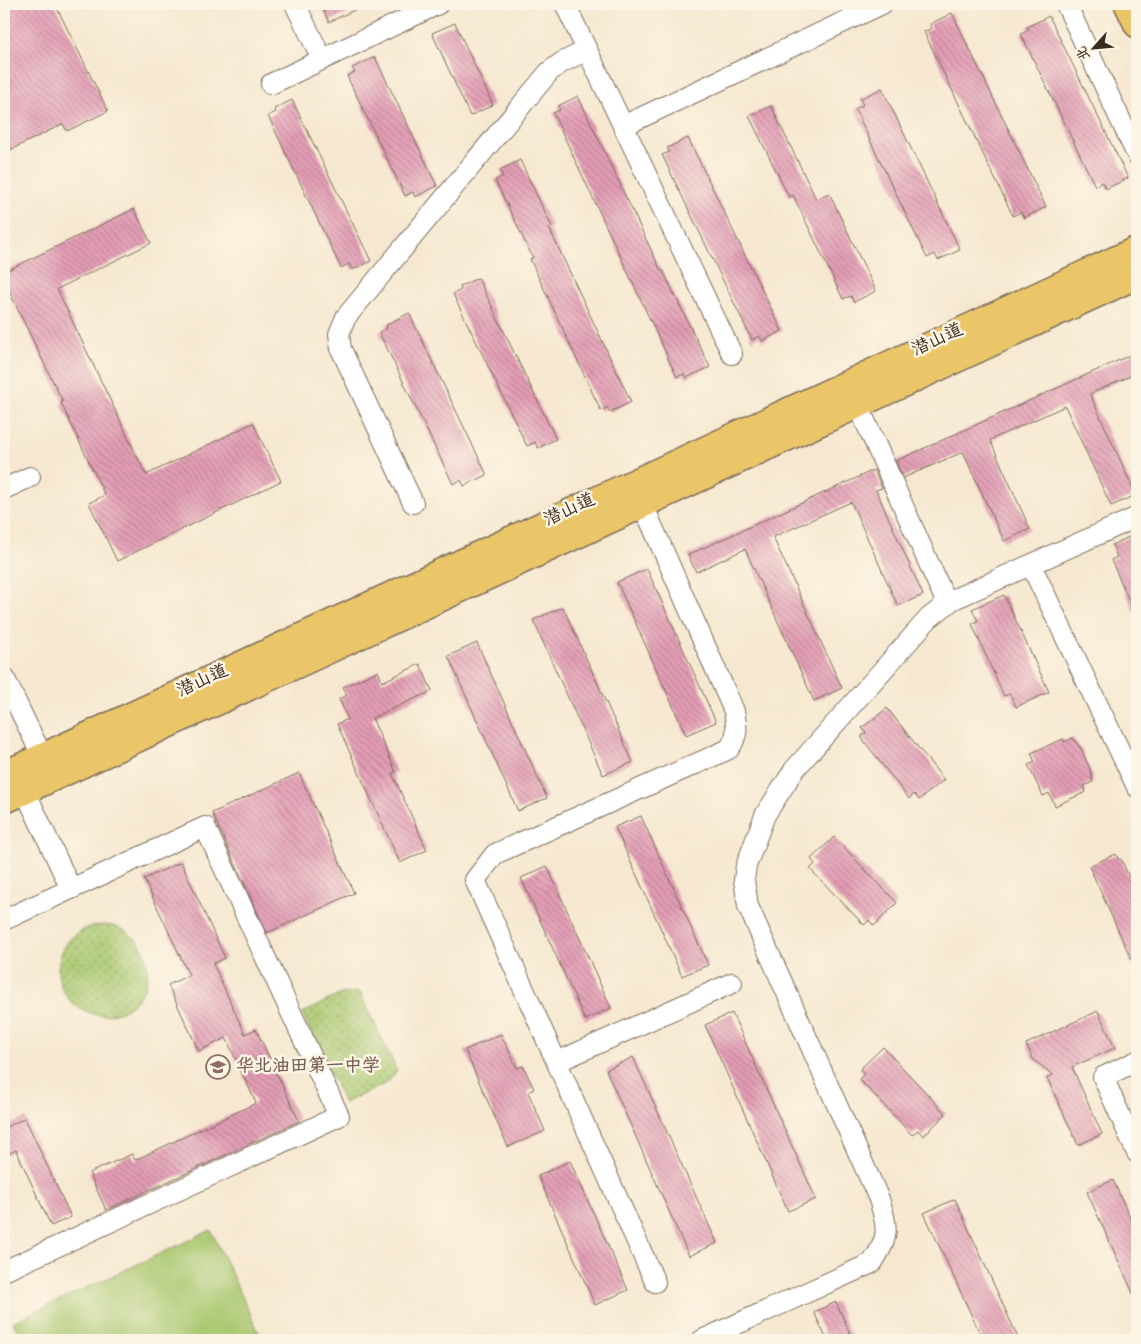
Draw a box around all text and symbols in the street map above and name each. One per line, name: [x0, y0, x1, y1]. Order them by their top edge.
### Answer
north arrow: [1068, 22, 1118, 72]
text: 北: [1072, 42, 1096, 64]
street label: 潜山道: [908, 318, 968, 364]
street label: 潜山道: [540, 488, 600, 534]
street label: 潜山道: [173, 659, 233, 705]
school or university icon: 华北油田第一中学: [205, 1054, 231, 1080]
place label: 华北油田第一中学: [236, 1055, 380, 1080]

